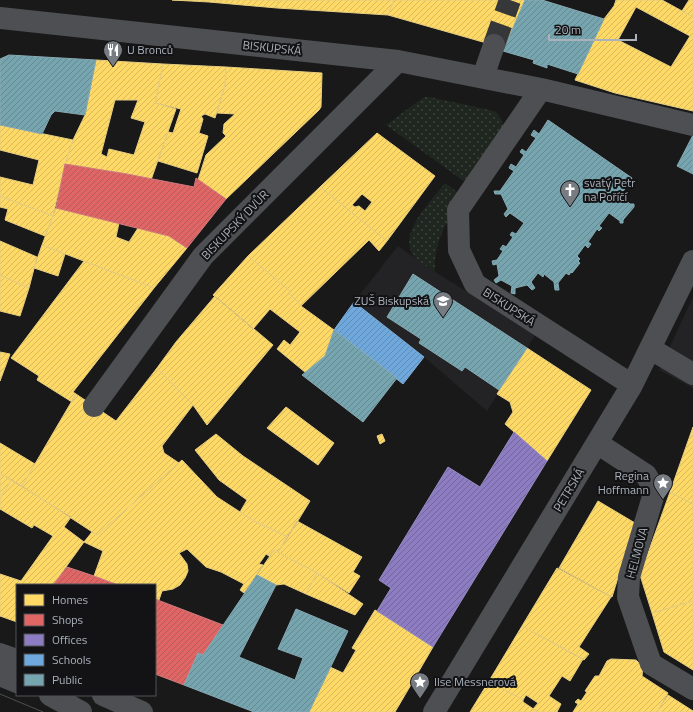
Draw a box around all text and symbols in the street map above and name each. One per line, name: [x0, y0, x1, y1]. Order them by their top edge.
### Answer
scale bar: [549, 16, 636, 42]
text: 20 m: [555, 20, 581, 39]
street label: BISKUPSKÁ: [242, 35, 302, 60]
restaurant icon: U Bronců: [102, 39, 124, 67]
place label: U Bronců: [127, 40, 173, 59]
place label: svatý Petr na Poříčí: [584, 173, 635, 206]
church icon: svatý Petr na Poříčí: [559, 179, 581, 207]
street label: BISKUPSKÝ DVŮR: [196, 185, 273, 264]
street label: BISKUPSKÁ: [479, 283, 539, 331]
school or university icon: ZUŠ Biskupská: [432, 290, 454, 318]
place label: ZUŠ Biskupská: [354, 291, 429, 310]
street label: PETRSKÁ: [548, 464, 589, 515]
place label: Regina Hoffmann: [598, 466, 649, 499]
place icon: Regina Hoffmann: [652, 472, 674, 500]
street label: HELMOVA: [621, 525, 652, 581]
legend: [16, 584, 156, 696]
text: Homes: [52, 590, 88, 609]
text: Shops: [52, 610, 84, 629]
text: Offices: [52, 630, 88, 649]
text: Schools: [52, 650, 92, 669]
text: Public: [52, 670, 82, 689]
place icon: Ilse Messnerová: [409, 671, 431, 699]
place label: Ilse Messnerová: [434, 672, 516, 691]

